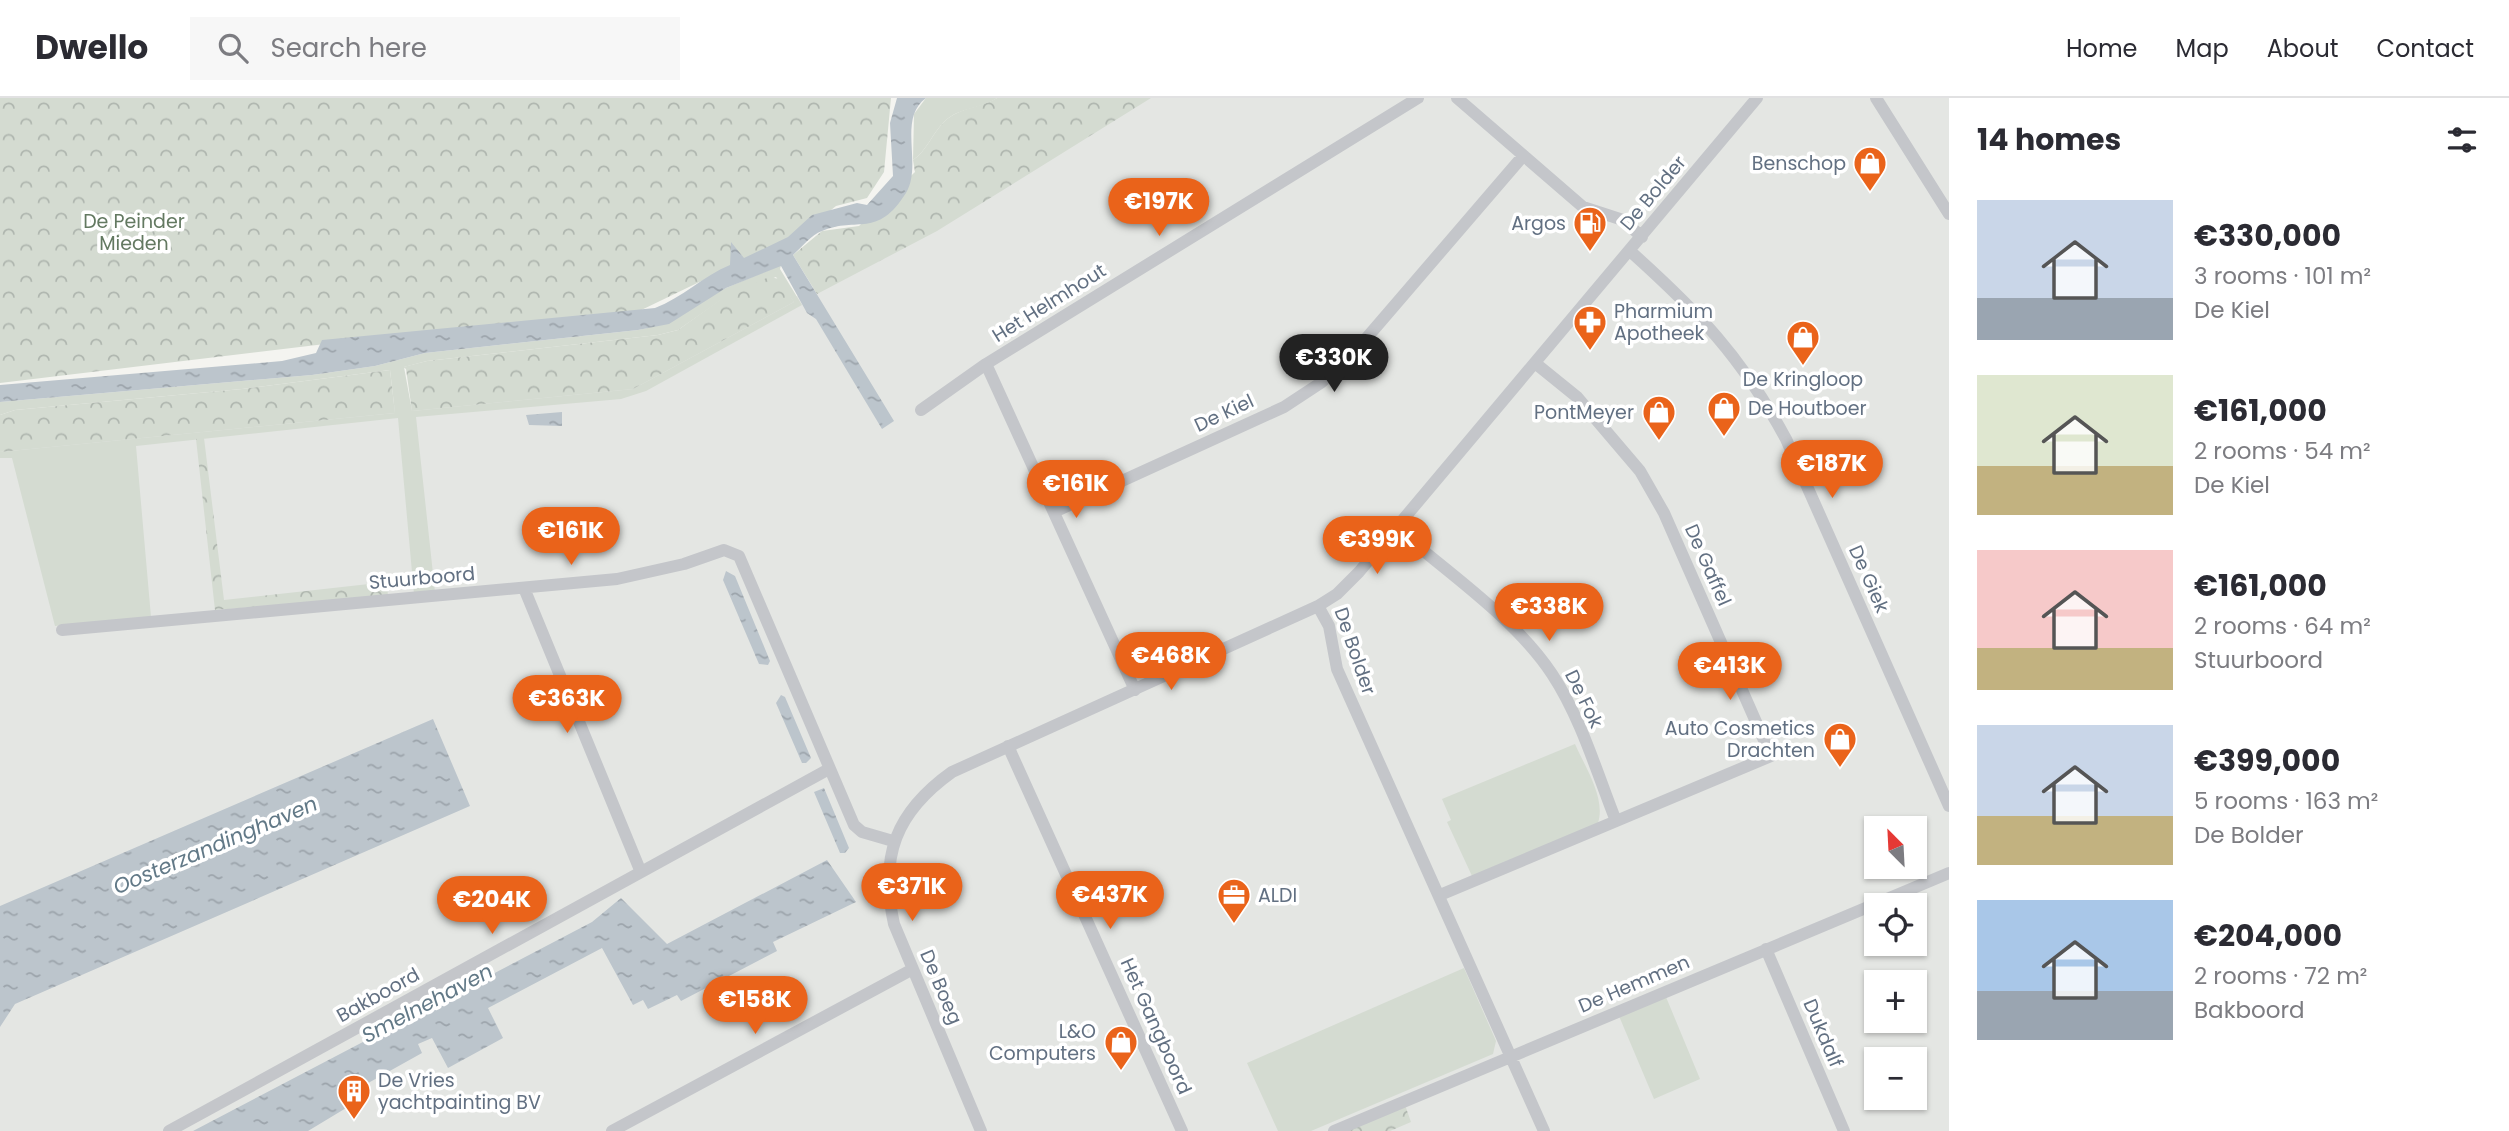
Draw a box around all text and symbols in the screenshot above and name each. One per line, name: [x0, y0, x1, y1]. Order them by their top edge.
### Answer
search box: [190, 17, 680, 80]
text: Dwello: [35, 24, 148, 71]
icon: search: [214, 29, 252, 67]
text: Search here: [270, 30, 427, 66]
text: Home: [2066, 32, 2138, 65]
text: Map: [2176, 32, 2229, 65]
text: About: [2267, 32, 2338, 65]
text: Contact: [2376, 32, 2474, 65]
text: 14 homes: [1977, 118, 2121, 161]
icon: filters: [2443, 121, 2481, 159]
shop icon: Benschop: [1851, 144, 1889, 193]
street label: De Bolder: [1614, 150, 1692, 236]
place label: Benschop: [1752, 150, 1846, 177]
pin: €197K: [1110, 178, 1208, 238]
text: €197K: [1124, 185, 1194, 217]
fuel station icon: Argos: [1571, 204, 1609, 253]
park label: De Peinder Mieden: [83, 208, 185, 257]
place label: Argos: [1511, 210, 1566, 237]
text: €330,000: [2194, 214, 2341, 257]
icon: home: [2033, 228, 2117, 312]
street label: Het Helmhout: [987, 257, 1111, 349]
text: 3 rooms · 101 m²: [2194, 260, 2371, 292]
text: De Kiel: [2194, 294, 2270, 326]
place label: Pharmium Apotheek: [1614, 298, 1713, 347]
pharmacy icon: Pharmium Apotheek: [1571, 303, 1609, 352]
shop icon: De Kringloop: [1784, 318, 1822, 367]
pin: €330K: [1285, 334, 1383, 394]
text: €330K: [1295, 341, 1373, 373]
place label: De Kringloop: [1743, 366, 1863, 393]
street label: De Kiel: [1190, 387, 1258, 439]
shop icon: De Houtboer: [1705, 389, 1743, 438]
text: €161,000: [2194, 389, 2327, 432]
shop icon: PontMeyer: [1640, 393, 1678, 442]
place label: De Houtboer: [1748, 395, 1867, 422]
place label: PontMeyer: [1534, 399, 1634, 426]
icon: home: [2033, 403, 2117, 487]
text: 2 rooms · 54 m²: [2194, 435, 2371, 467]
pin: €187K: [1783, 440, 1881, 500]
text: €187K: [1797, 447, 1867, 479]
pin: €161K: [1027, 460, 1125, 520]
text: €161K: [1043, 467, 1109, 499]
text: De Kiel: [2194, 469, 2270, 501]
pin: €161K: [522, 508, 620, 567]
text: €161K: [538, 514, 604, 546]
pin: €399K: [1328, 517, 1426, 576]
street label: De Gaffel: [1678, 520, 1738, 610]
text: €399K: [1339, 523, 1415, 555]
street label: De Giek: [1842, 541, 1896, 617]
street label: Stuurboord: [368, 560, 476, 596]
text: €161,000: [2194, 564, 2327, 607]
icon: home: [2033, 578, 2117, 662]
pin: €338K: [1500, 584, 1598, 643]
text: €338K: [1510, 590, 1588, 622]
street label: De Bolder: [1328, 604, 1382, 698]
text: 2 rooms · 64 m²: [2194, 610, 2371, 642]
pin: €468K: [1122, 632, 1220, 692]
text: €468K: [1131, 639, 1211, 671]
pin: €413K: [1681, 642, 1779, 702]
text: Stuurboord: [2194, 644, 2323, 676]
text: €413K: [1694, 649, 1766, 681]
street label: De Fok: [1558, 665, 1610, 733]
pin: €363K: [518, 676, 616, 735]
text: €363K: [529, 682, 605, 714]
place label: Auto Cosmetics Drachten: [1665, 715, 1815, 764]
shop icon: Auto Cosmetics Drachten: [1821, 720, 1859, 769]
text: €399,000: [2194, 739, 2340, 782]
icon: home: [2033, 753, 2117, 837]
text: 5 rooms · 163 m²: [2194, 785, 2378, 817]
water label: Oosterzandinghaven: [108, 789, 322, 901]
north arrow: [1864, 816, 1927, 878]
map controls: [1864, 816, 1927, 1110]
text: De Bolder: [2194, 819, 2304, 851]
pin: €371K: [863, 864, 961, 923]
text: €371K: [877, 870, 947, 902]
pin: €437K: [1061, 872, 1159, 931]
pin: €204K: [443, 876, 541, 936]
office icon: ALDI: [1215, 876, 1253, 925]
text: €437K: [1072, 878, 1148, 910]
place label: ALDI: [1258, 882, 1297, 909]
text: €204K: [453, 883, 531, 915]
button: locate: [1864, 893, 1927, 956]
text: €204,000: [2194, 914, 2342, 957]
icon: home: [2033, 928, 2117, 1012]
street label: De Boeg: [913, 945, 969, 1029]
street label: De Hemmen: [1574, 948, 1694, 1020]
street label: Het Gangboord: [1114, 954, 1198, 1098]
water label: Smelnehaven: [356, 956, 498, 1050]
text: 2 rooms · 72 m²: [2194, 960, 2367, 992]
street label: Bakboord: [331, 961, 425, 1029]
button: +: [1864, 970, 1927, 1033]
pin: €158K: [706, 976, 804, 1036]
text: €158K: [719, 983, 791, 1015]
text: Bakboord: [2194, 994, 2305, 1026]
street label: Dukdalf: [1797, 995, 1849, 1071]
place label: L&O Computers: [989, 1018, 1096, 1067]
shop icon: L&O Computers: [1102, 1023, 1140, 1072]
button: −: [1864, 1047, 1927, 1110]
place label: De Vries yachtpainting BV: [378, 1067, 541, 1116]
building icon: De Vries yachtpainting BV: [335, 1072, 373, 1121]

